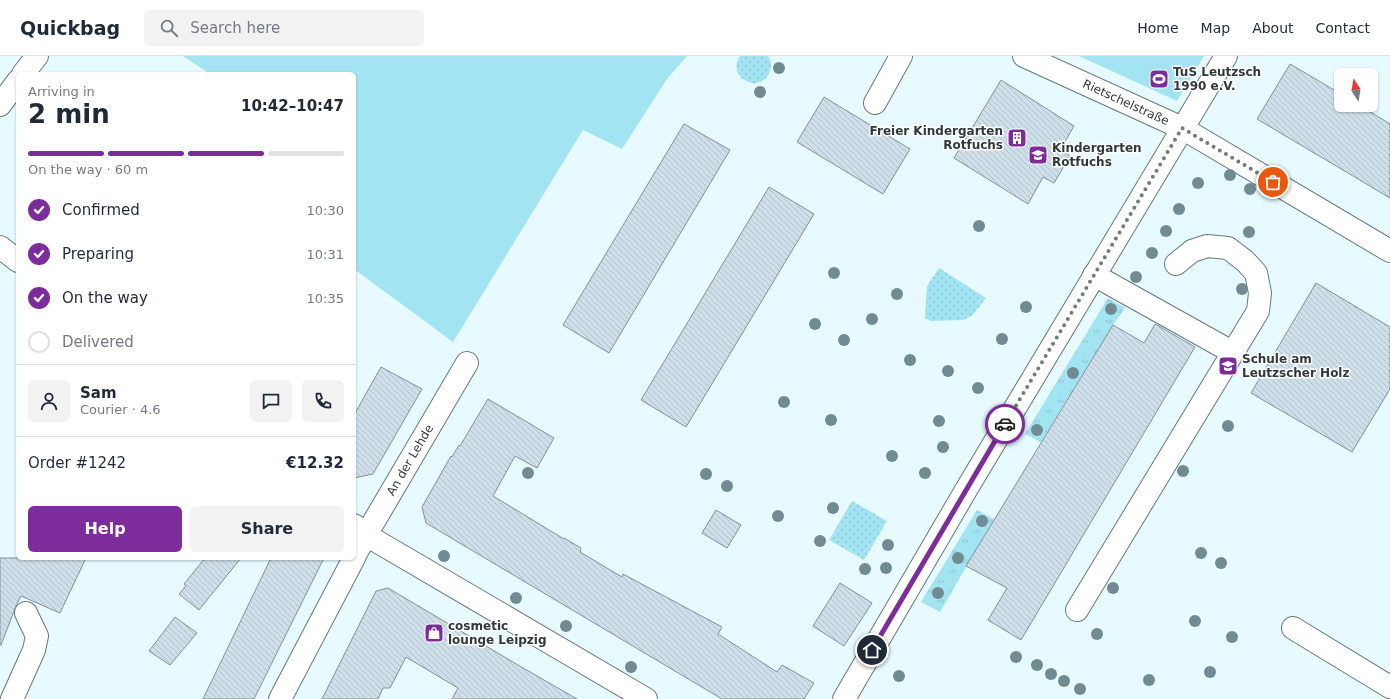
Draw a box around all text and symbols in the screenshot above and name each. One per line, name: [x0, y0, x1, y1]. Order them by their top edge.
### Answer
search box: [144, 10, 424, 46]
text: Quickbag: [20, 17, 120, 39]
icon: search: [158, 17, 180, 39]
text: Search here: [190, 19, 280, 37]
text: Home: [1137, 20, 1179, 36]
text: Map: [1201, 20, 1230, 36]
text: About: [1252, 20, 1294, 36]
text: Contact: [1316, 20, 1370, 36]
place label: TuS Leutzsch 1990 e.V.: [1173, 65, 1261, 93]
sports icon: TuS Leutzsch 1990 e.V.: [1148, 68, 1170, 90]
north arrow: [1334, 68, 1378, 112]
map controls: [1334, 68, 1378, 112]
street label: Rietschelstraße: [1081, 77, 1171, 128]
text: Arriving in: [28, 84, 95, 99]
text: 10:42–10:47: [241, 97, 344, 115]
text: 2 min: [28, 99, 110, 129]
place label: Freier Kindergarten Rotfuchs: [870, 124, 1003, 152]
building icon: Freier Kindergarten Rotfuchs: [1006, 127, 1028, 149]
place label: Kindergarten Rotfuchs: [1052, 141, 1142, 169]
school or university icon: Kindergarten Rotfuchs: [1027, 144, 1049, 166]
text: On the way · 60 m: [28, 162, 148, 177]
pin: [1256, 165, 1290, 199]
icon: bag: [1262, 171, 1284, 193]
icon: check: [28, 199, 50, 221]
text: Confirmed: [62, 201, 140, 219]
text: 10:30: [307, 203, 344, 218]
icon: check: [28, 243, 50, 265]
text: Preparing: [62, 245, 134, 263]
text: 10:31: [307, 247, 344, 262]
icon: check: [28, 287, 50, 309]
text: On the way: [62, 289, 148, 307]
text: 10:35: [307, 291, 344, 306]
text: Delivered: [62, 333, 134, 351]
place label: Schule am Leutzscher Holz: [1242, 352, 1349, 380]
school or university icon: Schule am Leutzscher Holz: [1217, 355, 1239, 377]
button: person: [28, 380, 70, 422]
button: chat: [250, 380, 292, 422]
button: phone: [302, 380, 344, 422]
text: Sam: [80, 384, 117, 402]
text: Courier · 4.6: [80, 402, 161, 417]
courier: [985, 404, 1025, 444]
icon: car: [994, 413, 1016, 435]
street label: An der Lehde: [384, 422, 436, 498]
text: Order #1242: [28, 454, 126, 472]
text: €12.32: [286, 454, 344, 472]
button: Help: [28, 506, 182, 552]
button: Share: [190, 506, 344, 552]
place label: cosmetic lounge Leipzig: [448, 619, 547, 647]
shop icon: cosmetic lounge Leipzig: [423, 622, 445, 644]
pin: [855, 633, 889, 667]
icon: home: [861, 639, 883, 661]

